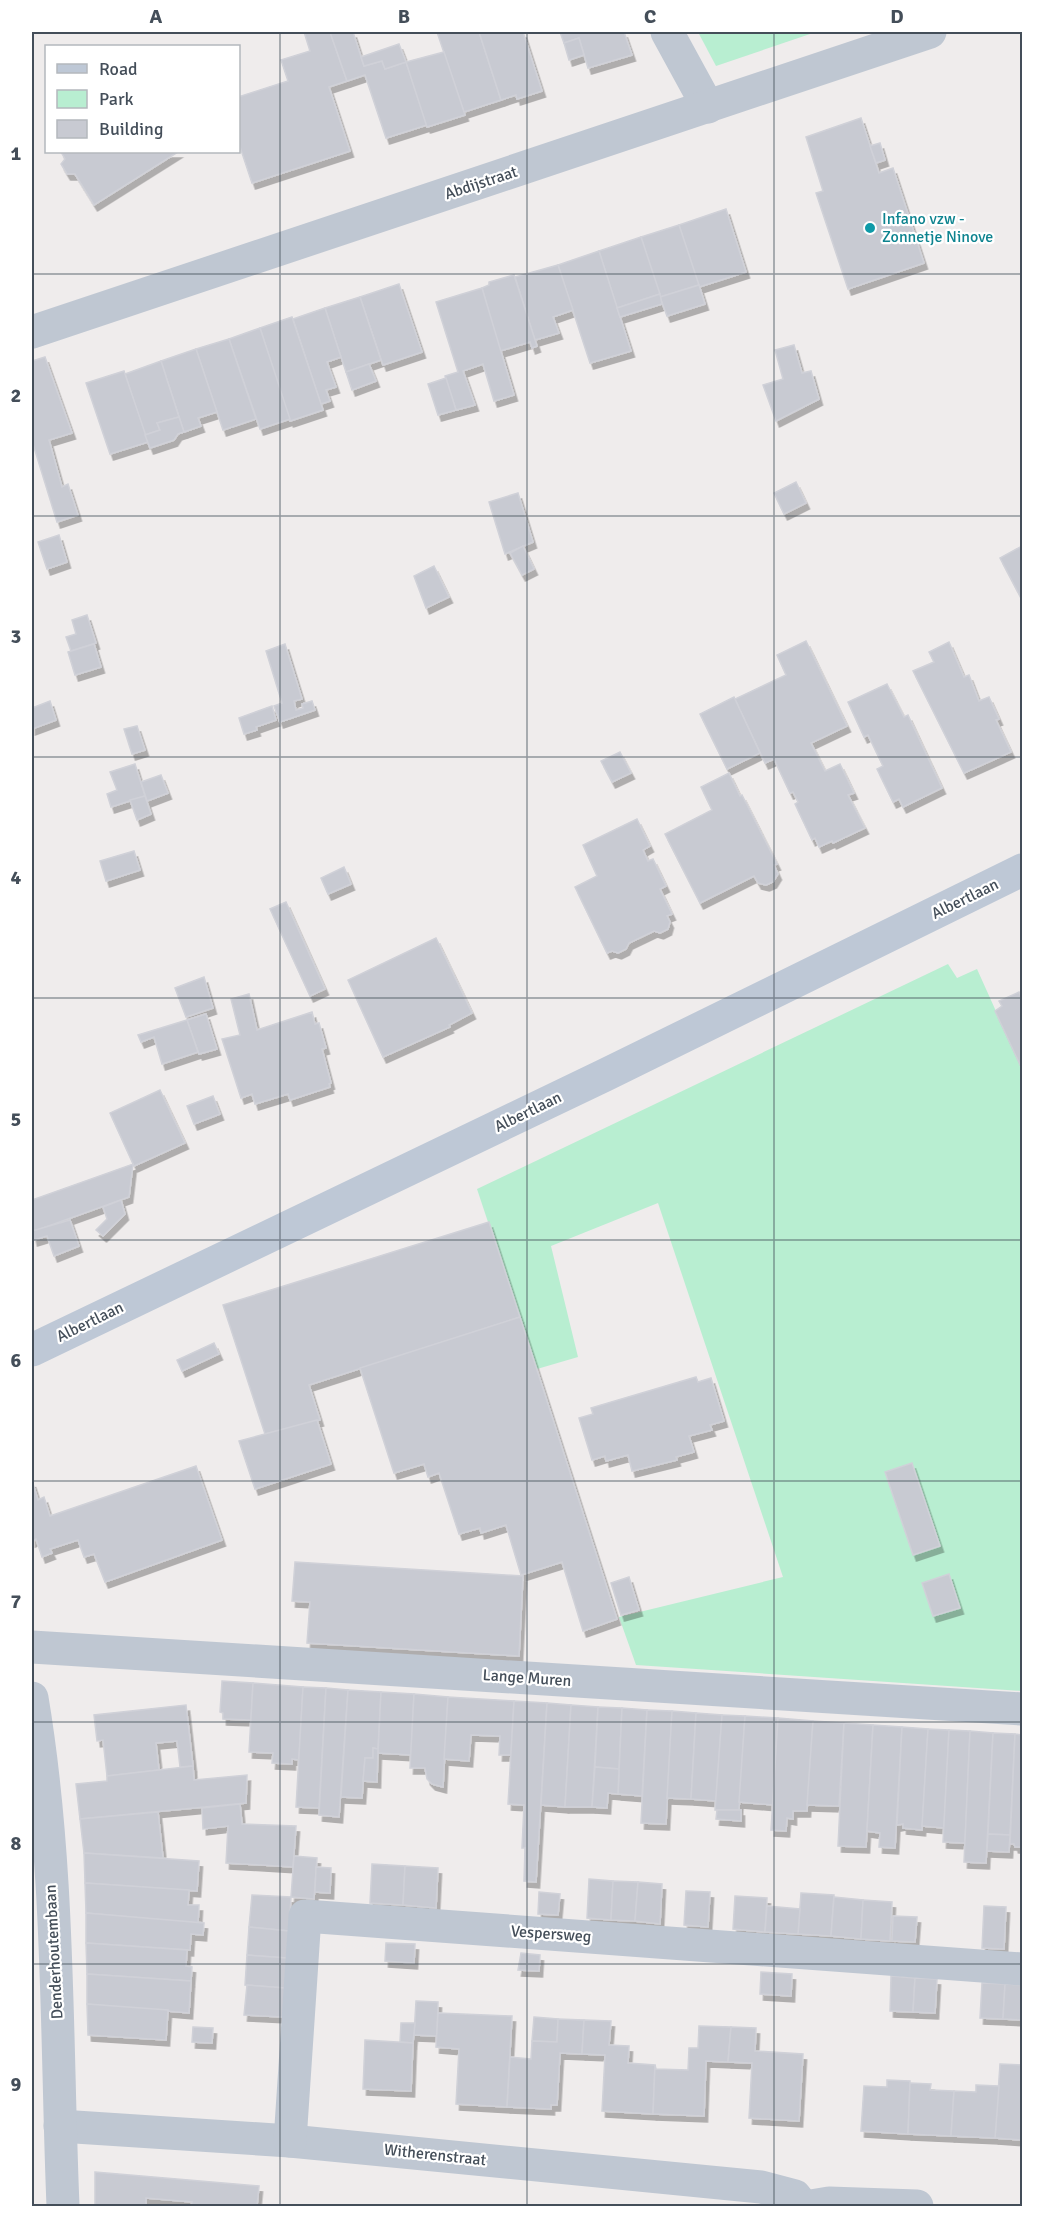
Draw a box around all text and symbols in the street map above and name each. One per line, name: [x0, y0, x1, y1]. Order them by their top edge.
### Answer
text: A: [150, 4, 163, 29]
text: B: [398, 4, 410, 29]
text: C: [644, 4, 656, 29]
text: D: [890, 4, 904, 29]
legend: [45, 45, 240, 153]
text: Road: [99, 58, 138, 80]
text: Park: [99, 88, 134, 110]
text: Building: [99, 118, 163, 140]
text: 1: [11, 141, 22, 166]
street label: Abdijstraat: [442, 162, 520, 204]
place label: Infano vzw - Zonnetje Ninove: [882, 209, 993, 247]
marker: Infano vzw - Zonnetje Ninove: [863, 221, 877, 235]
text: 2: [11, 383, 21, 408]
text: 3: [11, 624, 21, 649]
text: 4: [11, 865, 22, 890]
street label: Albertlaan: [928, 874, 1002, 924]
street label: Albertlaan: [491, 1087, 565, 1137]
text: 5: [11, 1107, 21, 1132]
street label: Albertlaan: [53, 1297, 127, 1347]
text: 6: [11, 1348, 22, 1373]
text: 7: [11, 1589, 22, 1614]
street label: Lange Muren: [482, 1665, 572, 1691]
text: 8: [11, 1831, 22, 1856]
street label: Denderhoutembaan: [40, 1884, 68, 2020]
street label: Vespersweg: [510, 1921, 592, 1947]
text: 9: [11, 2072, 22, 2097]
street label: Witherenstraat: [383, 2140, 487, 2170]

